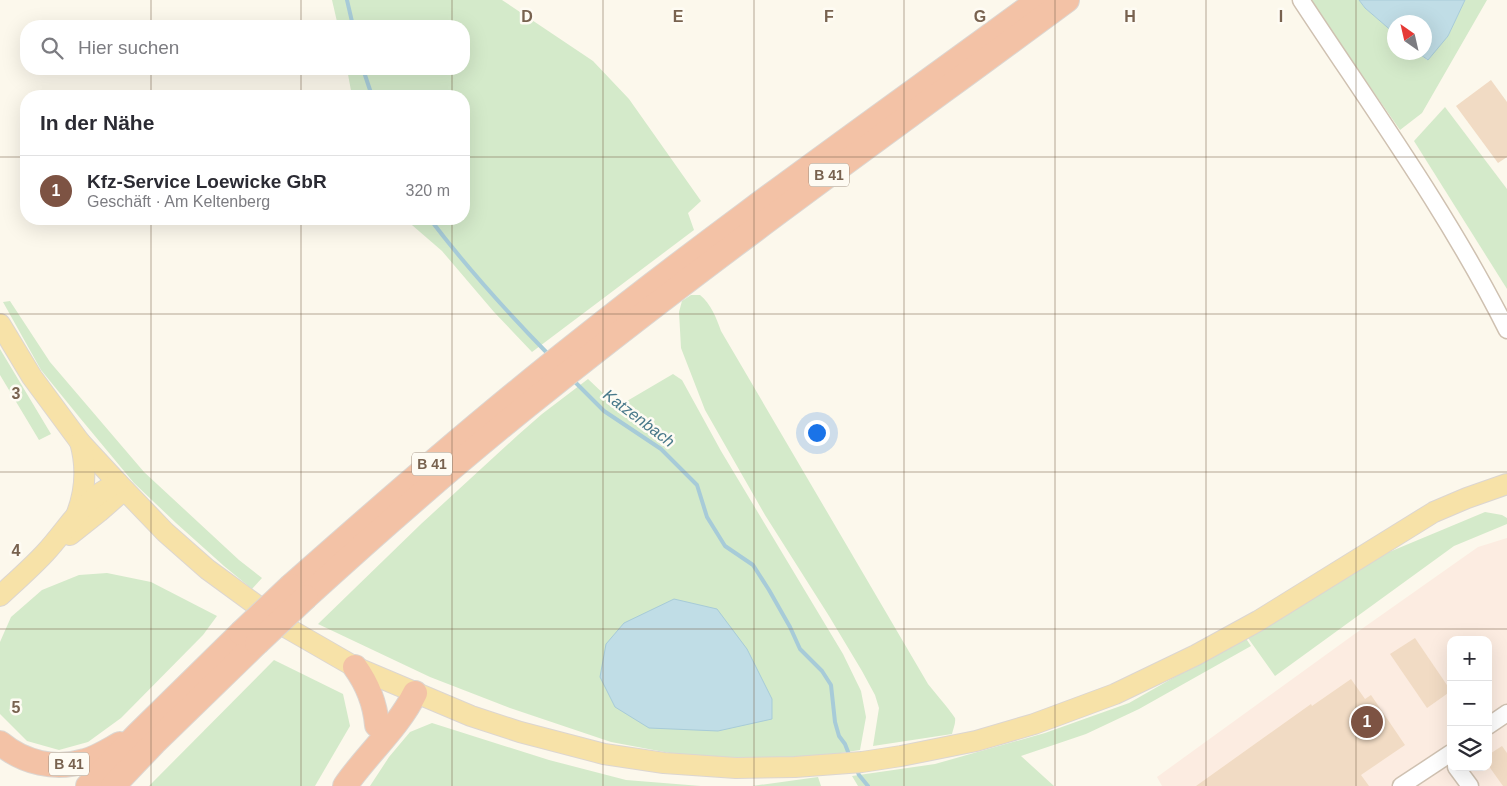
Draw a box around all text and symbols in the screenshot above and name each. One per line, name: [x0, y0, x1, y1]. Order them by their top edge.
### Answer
text: D: [521, 8, 533, 25]
text: E: [673, 8, 684, 25]
text: F: [824, 8, 834, 25]
text: G: [974, 8, 986, 25]
text: H: [1124, 8, 1136, 25]
text: I: [1279, 8, 1283, 25]
north arrow: [1387, 15, 1432, 60]
search box: [20, 20, 470, 75]
icon: search: [38, 34, 66, 62]
text: Hier suchen: [78, 37, 179, 58]
text: In der Nähe: [40, 111, 154, 134]
road number: B 41: [809, 164, 849, 186]
text: Kfz-Service Loewicke GbR: [87, 171, 327, 192]
text: 1: [52, 182, 60, 199]
text: 320 m: [406, 182, 450, 199]
text: Geschäft · Am Keltenberg: [87, 193, 270, 210]
text: 3: [12, 385, 21, 402]
water label: Katzenbach: [600, 386, 678, 450]
your location: [804, 420, 830, 446]
road number: B 41: [412, 452, 452, 476]
text: 4: [12, 542, 21, 559]
map controls: [1447, 636, 1492, 771]
button: +: [1447, 636, 1492, 681]
button: −: [1447, 681, 1492, 726]
text: 5: [12, 699, 21, 716]
pin: 1: [1351, 703, 1383, 741]
button: layers: [1447, 726, 1492, 771]
road number: B 41: [49, 752, 89, 776]

